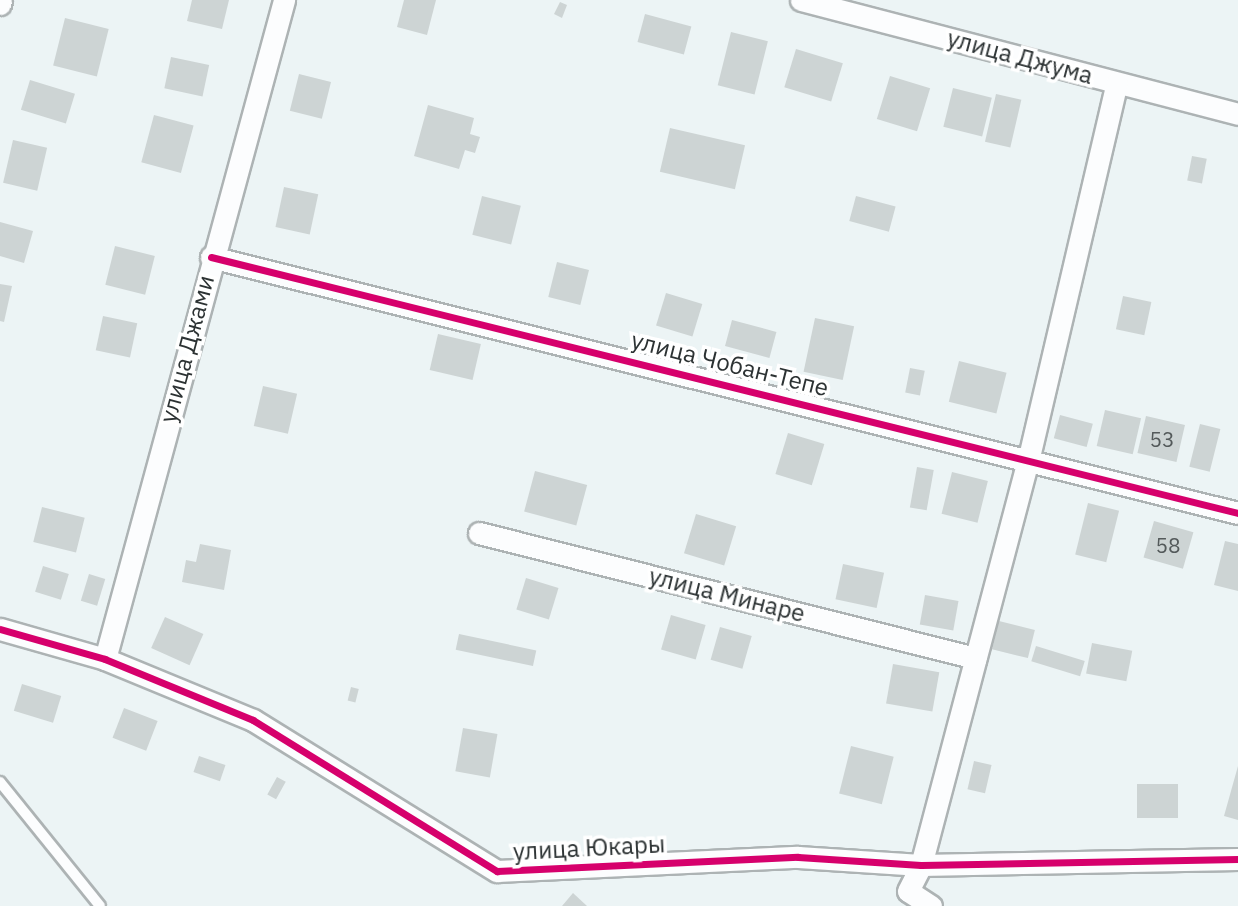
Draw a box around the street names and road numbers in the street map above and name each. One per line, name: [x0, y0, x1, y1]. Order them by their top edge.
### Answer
street label: улица Джума: [944, 24, 1096, 90]
street label: улица Джами: [153, 272, 221, 426]
street label: улица Чобан-Тепе: [628, 326, 832, 402]
street label: улица Минаре: [646, 562, 808, 628]
street label: улица Юкары: [512, 830, 666, 866]

